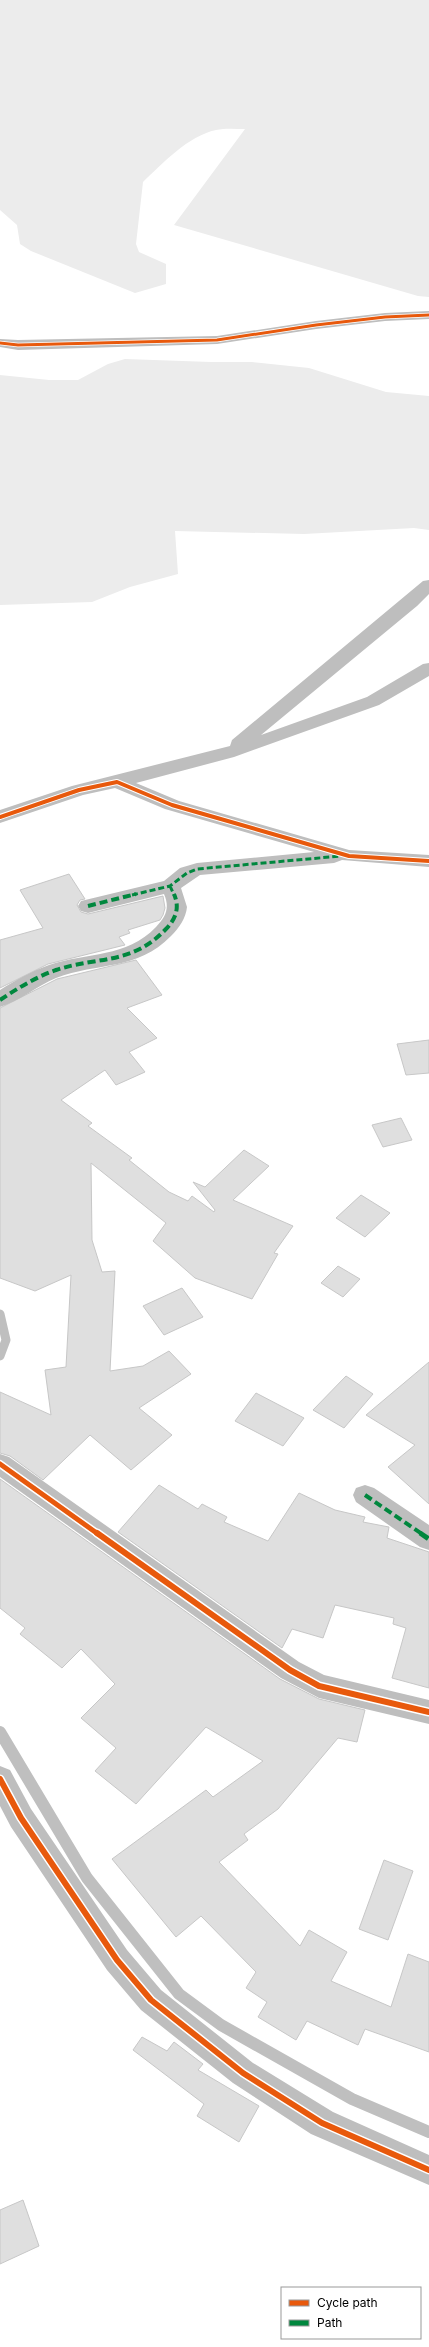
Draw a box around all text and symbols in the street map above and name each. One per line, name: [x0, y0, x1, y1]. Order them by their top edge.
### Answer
legend: [281, 2287, 421, 2339]
text: Cycle path: [317, 2295, 378, 2310]
text: Path: [317, 2315, 342, 2330]

